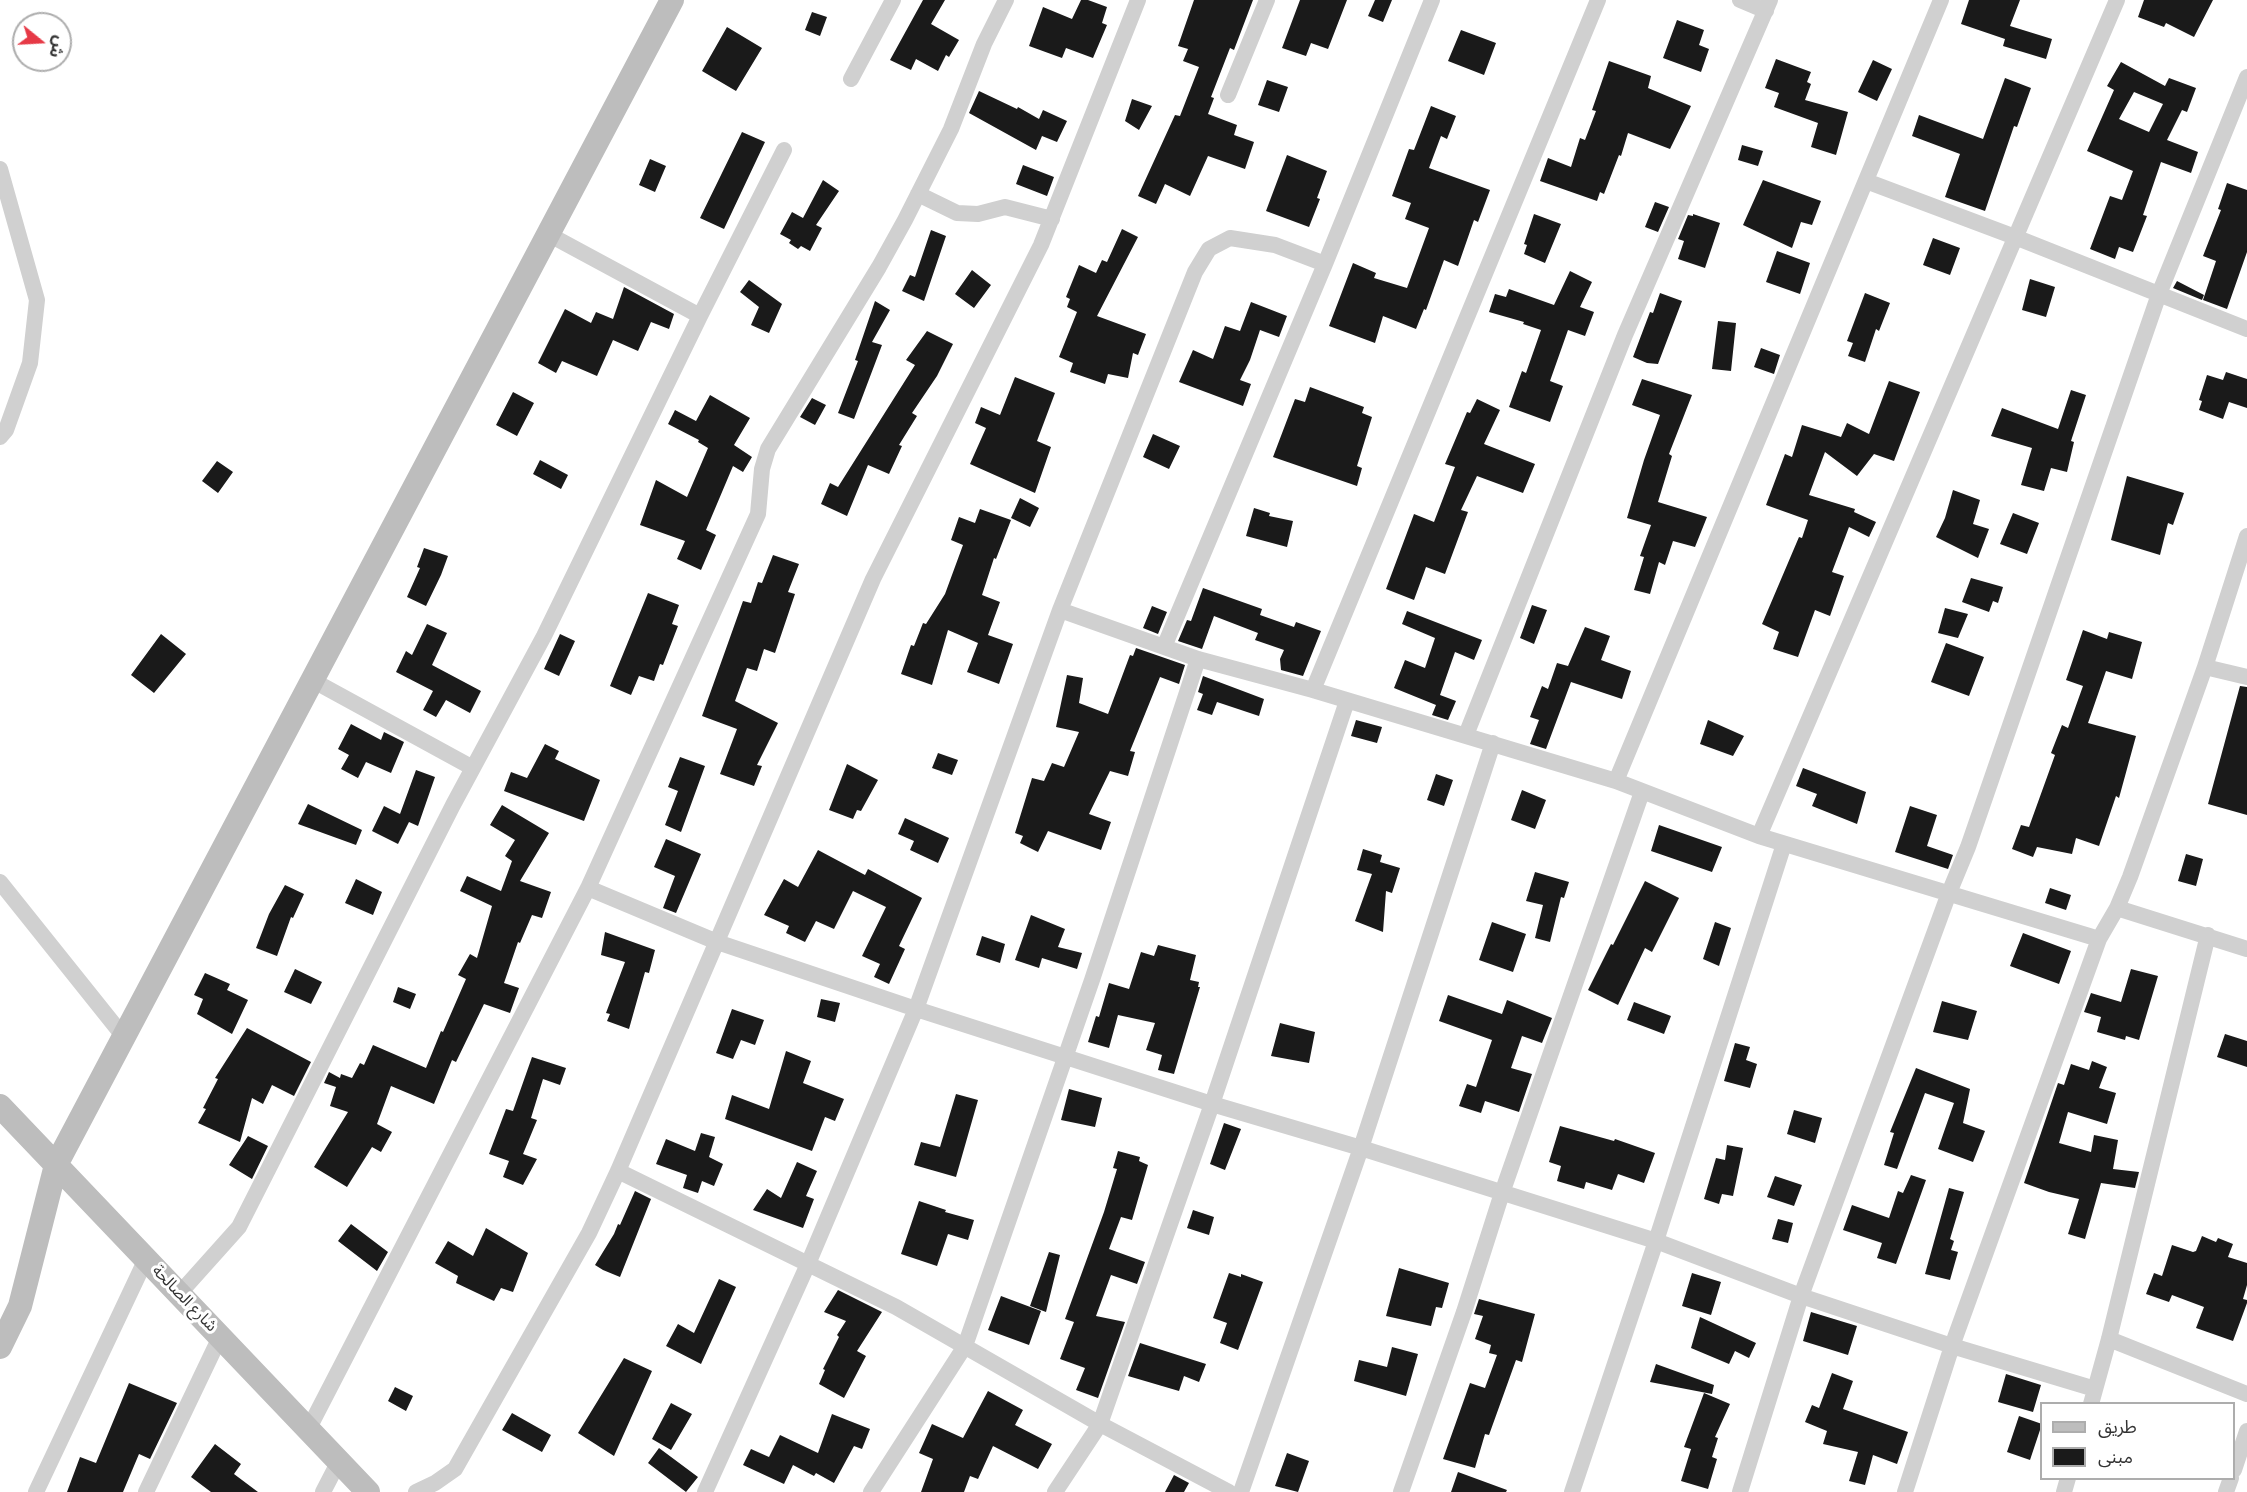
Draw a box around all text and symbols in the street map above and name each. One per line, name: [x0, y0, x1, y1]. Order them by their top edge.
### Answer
north arrow: [12, 12, 72, 72]
text: ش: [45, 34, 70, 60]
street label: شارع الصالحة: [148, 1262, 220, 1336]
legend: [2040, 1402, 2235, 1480]
text: طريق: [2098, 1416, 2137, 1437]
text: مبنى: [2098, 1446, 2133, 1467]

